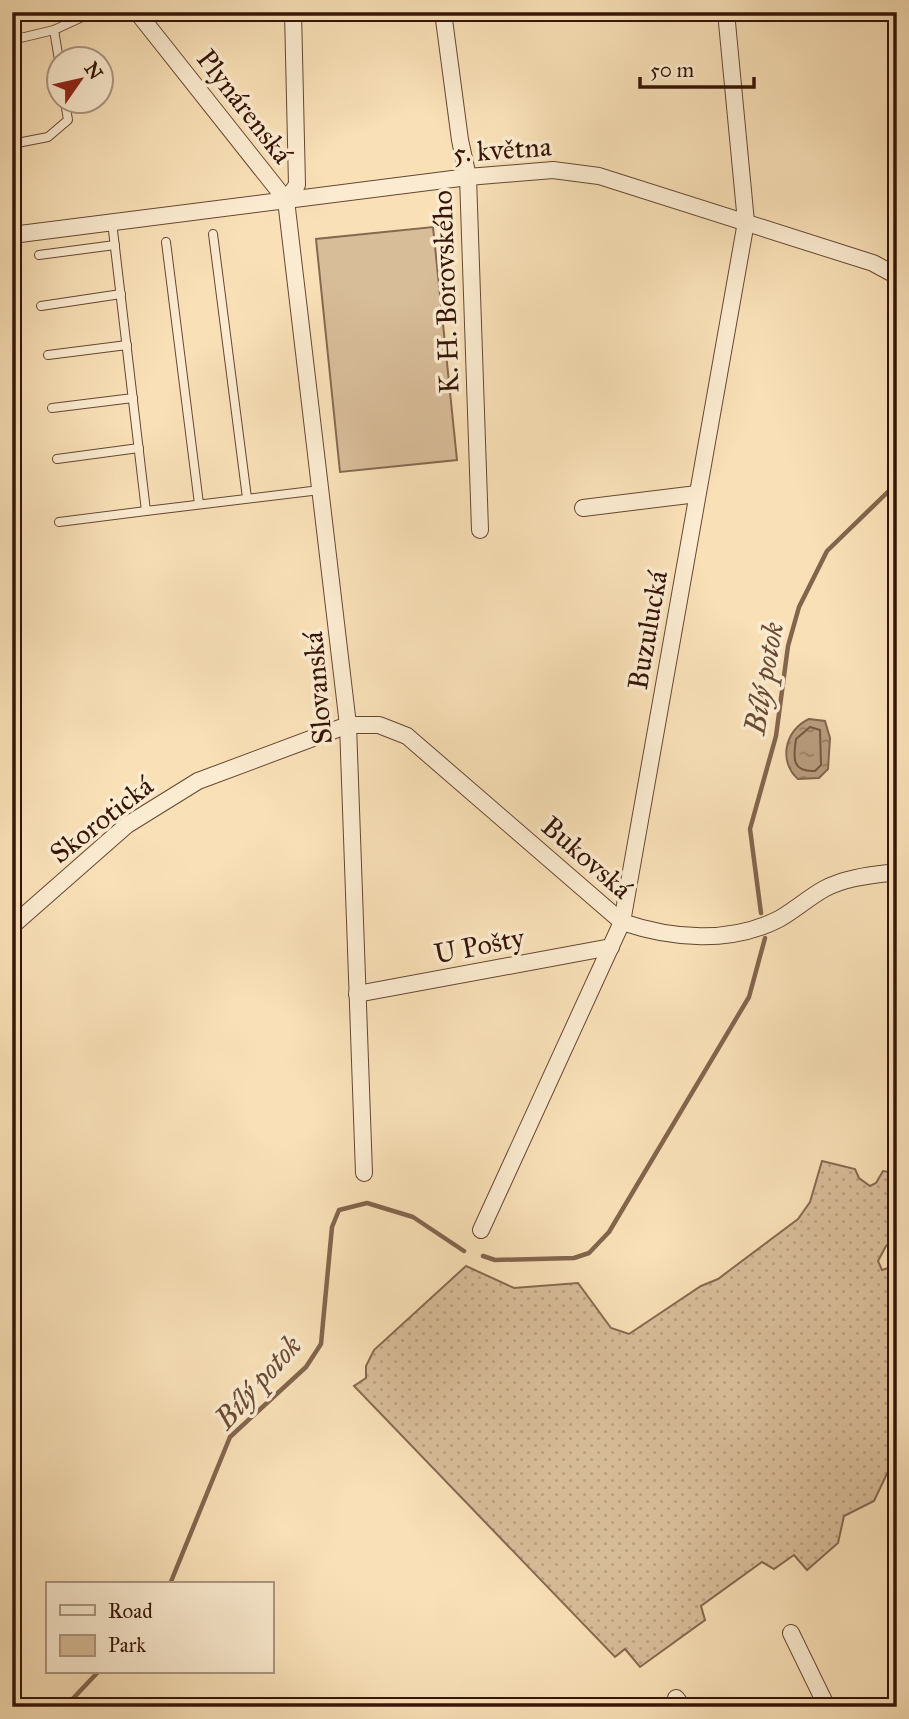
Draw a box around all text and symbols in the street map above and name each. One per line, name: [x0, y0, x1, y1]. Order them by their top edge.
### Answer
street label: Plynárenská: [189, 42, 300, 171]
north arrow: [46, 46, 116, 116]
scale bar: [640, 46, 753, 90]
text: 50 m: [650, 57, 695, 83]
text: N: [80, 58, 108, 84]
street label: 5. května: [452, 129, 553, 170]
street label: K. H. Borovského: [424, 190, 467, 394]
street label: Buzulucká: [620, 568, 675, 692]
water label: Bílý potok: [736, 619, 793, 739]
street label: Slovanská: [295, 630, 340, 746]
street label: Skorotická: [43, 768, 160, 871]
street label: Bukovská: [534, 809, 639, 906]
street label: U Pošty: [431, 919, 528, 971]
water label: Bílý potok: [205, 1328, 310, 1438]
legend: [46, 1582, 273, 1674]
text: Road: [108, 1598, 153, 1624]
text: Park: [108, 1632, 146, 1658]

